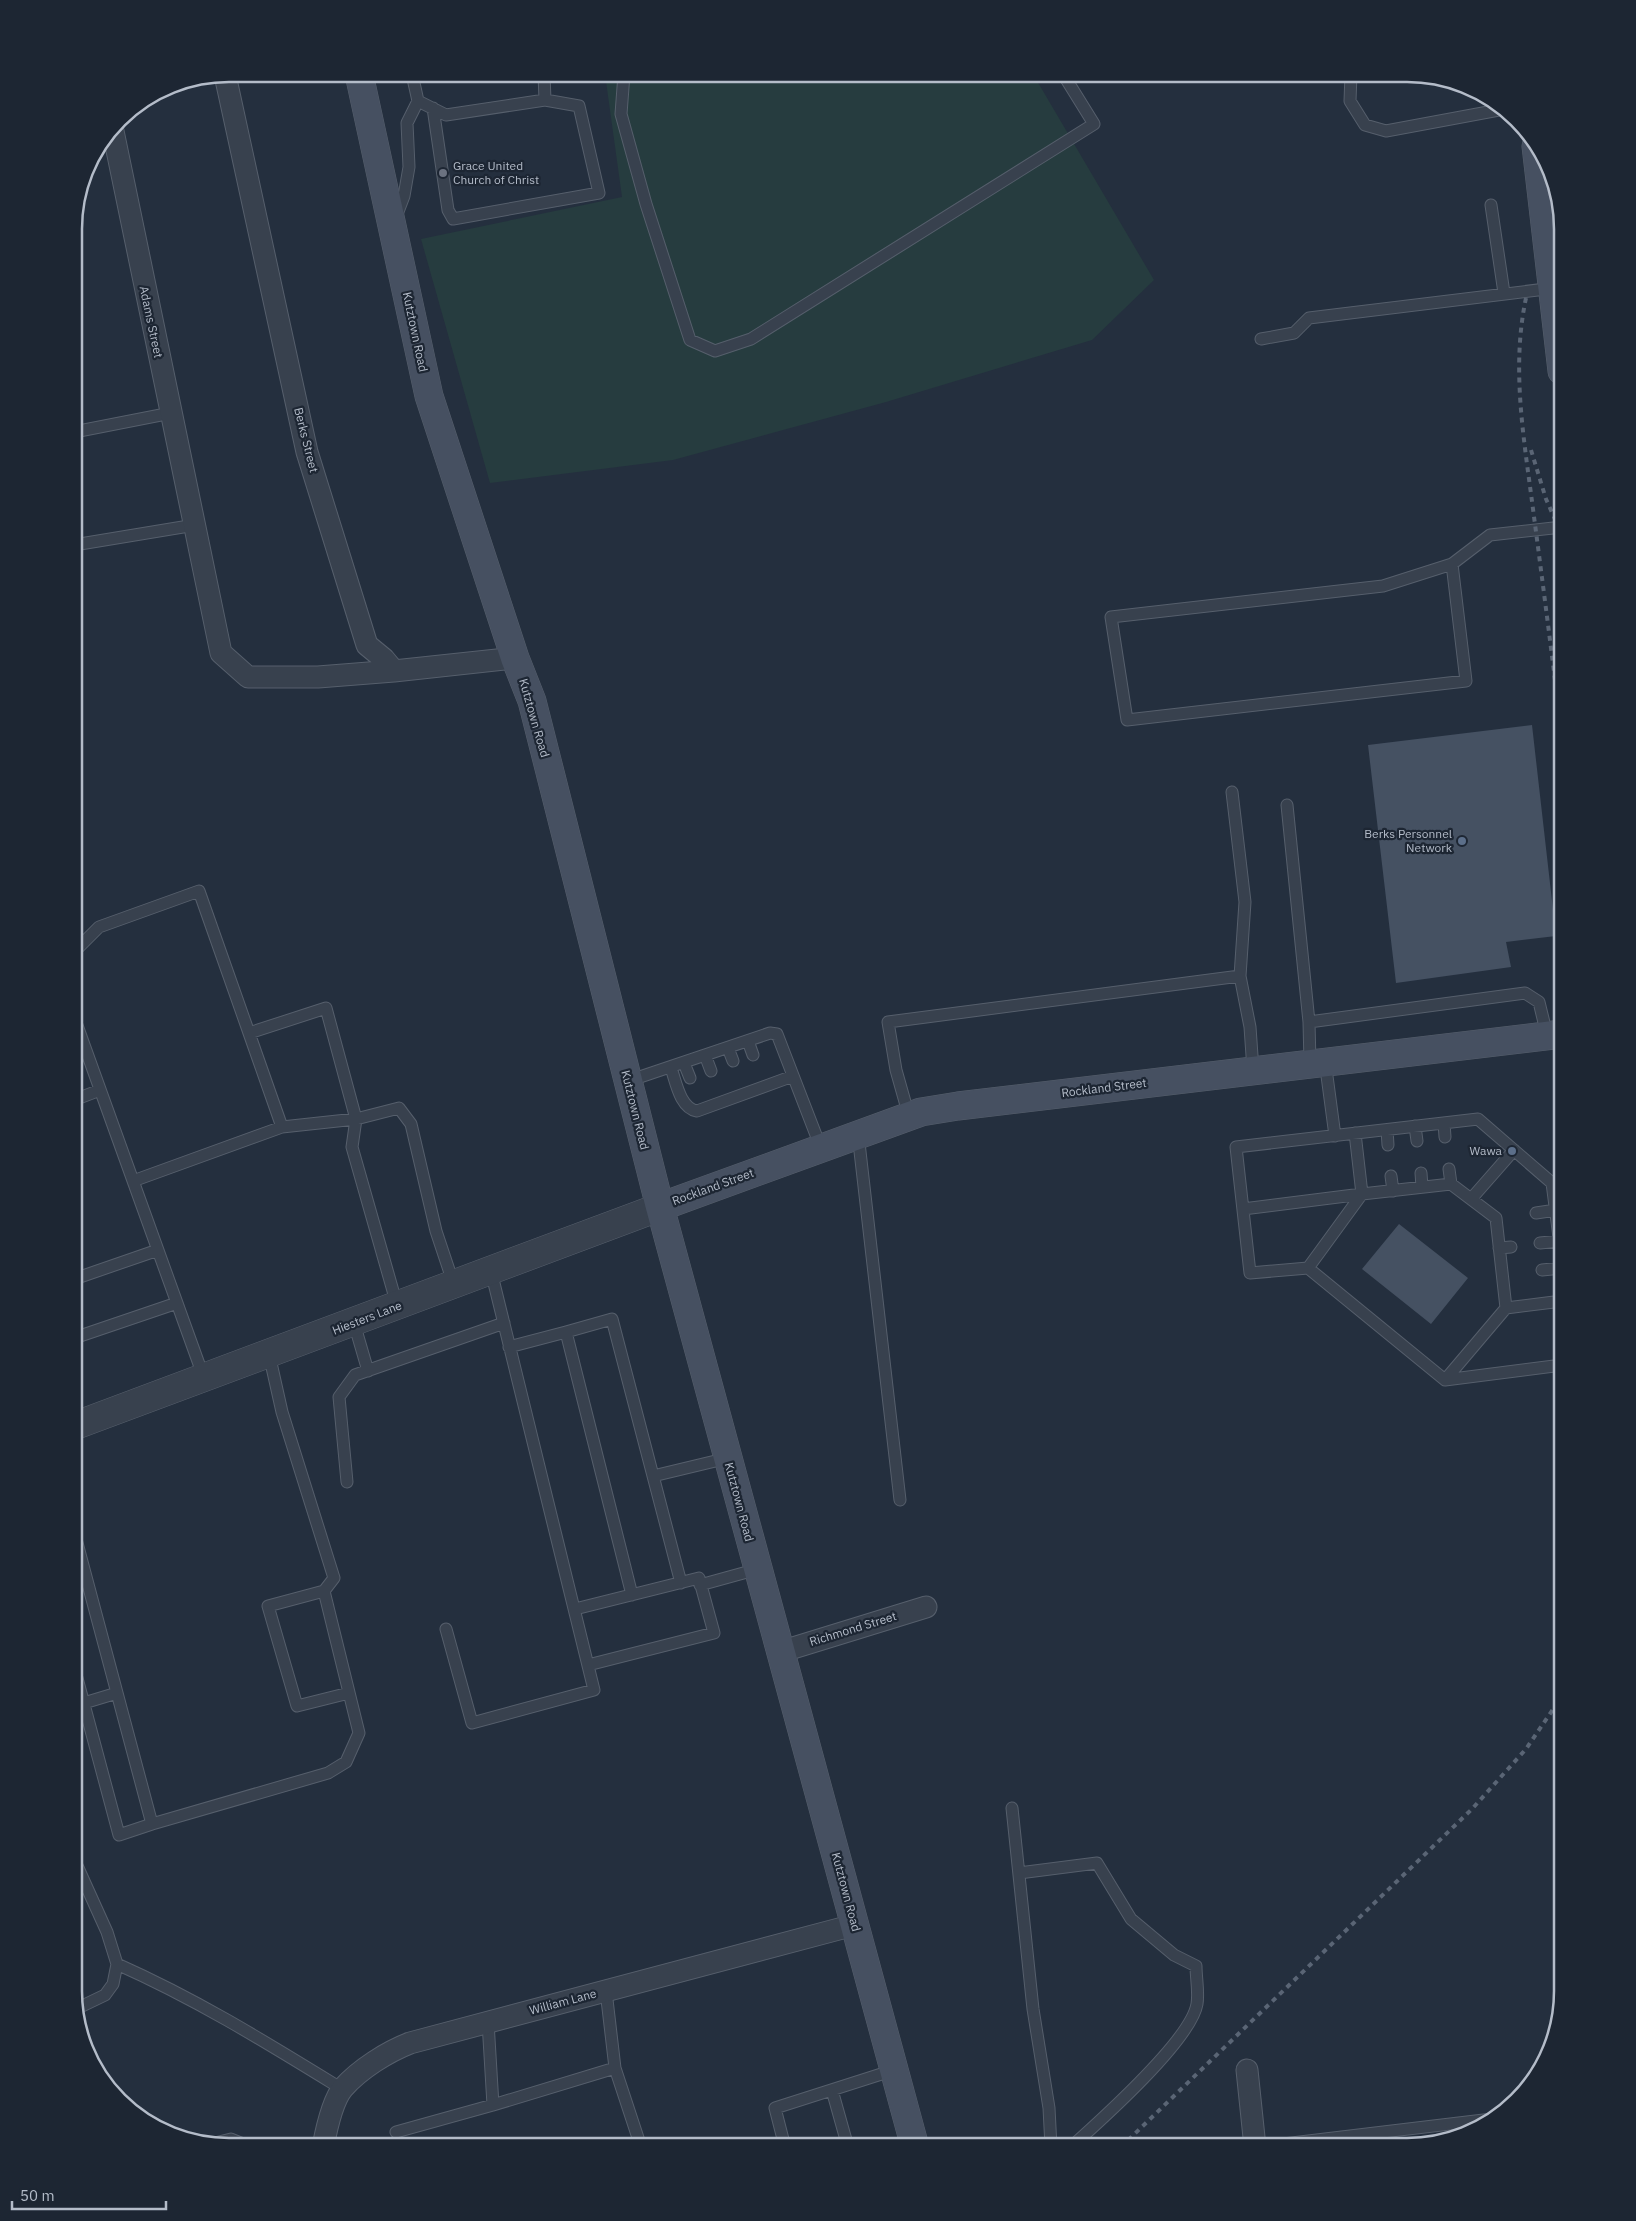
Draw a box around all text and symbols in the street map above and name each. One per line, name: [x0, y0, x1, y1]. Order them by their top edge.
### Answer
place label: Grace United Church of Christ: [453, 158, 539, 187]
marker: Grace United Church of Christ: [437, 167, 449, 179]
street label: Adams Street: [137, 285, 166, 359]
street label: Kutztown Road: [400, 291, 431, 373]
street label: Berks Street: [291, 406, 322, 474]
street label: Kutztown Road: [516, 677, 553, 759]
place label: Berks Personnel Network: [1364, 826, 1453, 855]
marker: Berks Personnel Network: [1456, 835, 1468, 847]
street label: Kutztown Road: [618, 1069, 653, 1151]
street label: Rockland Street: [1060, 1075, 1147, 1100]
place label: Wawa: [1470, 1143, 1503, 1158]
marker: Wawa: [1506, 1145, 1518, 1157]
street label: Rockland Street: [670, 1165, 756, 1208]
street label: Hiesters Lane: [330, 1297, 404, 1338]
street label: Kutztown Road: [722, 1461, 757, 1543]
street label: Richmond Street: [808, 1608, 898, 1649]
street label: Kutztown Road: [829, 1851, 864, 1933]
street label: William Lane: [528, 1985, 598, 2018]
scale bar: [12, 2178, 166, 2210]
text: 50 m: [20, 2186, 55, 2205]

